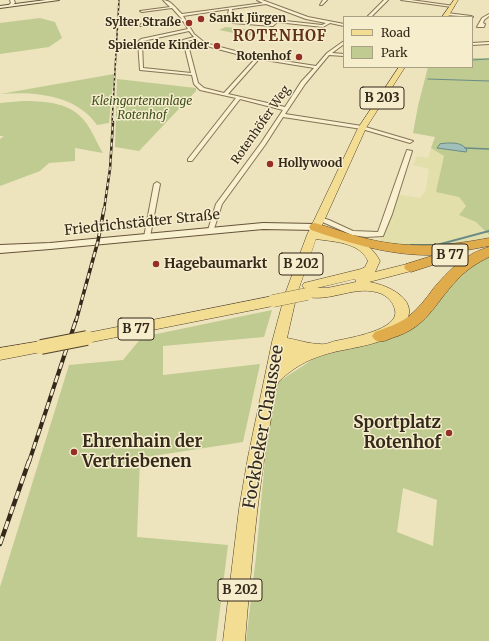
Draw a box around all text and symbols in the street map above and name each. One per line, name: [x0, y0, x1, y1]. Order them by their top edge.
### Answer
place label: Sankt Jürgen: [209, 12, 286, 26]
marker: Sankt Jürgen: [196, 14, 206, 24]
place label: Sylter Straße: [105, 16, 181, 30]
legend: [343, 16, 473, 68]
marker: Sylter Straße: [184, 18, 194, 28]
text: Road: [381, 25, 410, 40]
district label: ROTENHOF: [233, 28, 327, 46]
place label: Spielende Kinder: [108, 39, 209, 53]
marker: Spielende Kinder: [212, 41, 222, 51]
text: Park: [381, 45, 408, 60]
place label: Rotenhof: [236, 50, 291, 64]
marker: Rotenhof: [294, 52, 304, 62]
street label: Rotenhöfer Weg: [229, 83, 293, 167]
road number: B 203: [360, 87, 404, 109]
park label: Kleingartenanlage Rotenhof: [92, 95, 192, 123]
place label: Hollywood: [278, 157, 343, 171]
marker: Hollywood: [265, 159, 275, 169]
street label: Friedrichstädter Straße: [63, 206, 221, 240]
road number: B 77: [432, 244, 468, 266]
road number: B 202: [279, 253, 323, 275]
place label: Hagebaumarkt: [164, 256, 267, 272]
marker: Hagebaumarkt: [151, 259, 161, 269]
road number: B 77: [118, 318, 154, 340]
street label: Fockbeker Chaussee: [240, 343, 288, 511]
place label: Sportplatz Rotenhof: [353, 413, 441, 453]
marker: Sportplatz Rotenhof: [444, 428, 454, 438]
place label: Ehrenhain der Vertriebenen: [82, 432, 202, 472]
marker: Ehrenhain der Vertriebenen: [69, 447, 79, 457]
road number: B 202: [218, 579, 262, 601]

